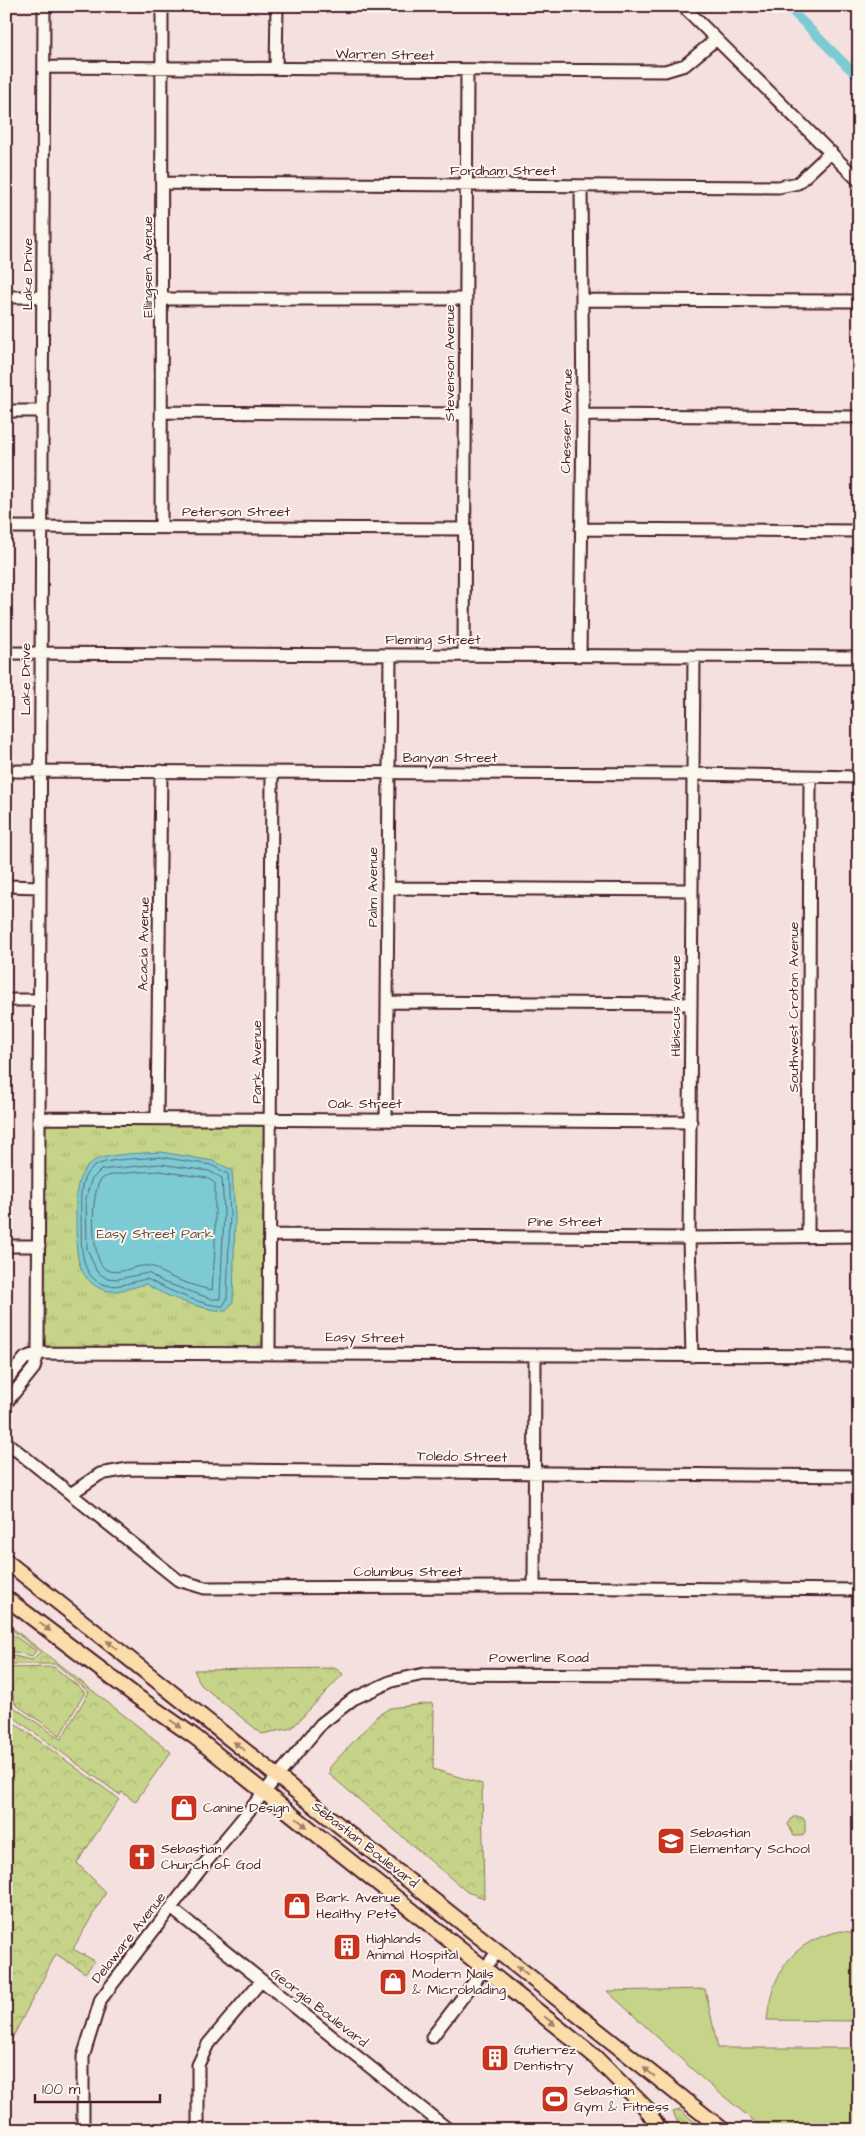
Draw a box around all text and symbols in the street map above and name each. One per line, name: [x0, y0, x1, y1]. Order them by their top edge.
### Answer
street label: Warren Street: [335, 44, 435, 66]
street label: Fordham Street: [450, 161, 556, 181]
street label: Ellingsen Avenue: [138, 216, 158, 318]
street label: Lake Drive: [18, 237, 38, 310]
street label: Stevenson Avenue: [440, 304, 460, 422]
street label: Chesser Avenue: [556, 368, 578, 474]
street label: Peterson Street: [182, 502, 290, 522]
street label: Fleming Street: [385, 630, 481, 650]
street label: Lake Drive: [16, 642, 36, 715]
street label: Banyan Street: [403, 748, 498, 768]
street label: Palm Avenue: [363, 846, 383, 927]
street label: Acacia Avenue: [133, 896, 155, 991]
street label: Southwest Croton Avenue: [784, 921, 804, 1092]
street label: Hibiscus Avenue: [666, 955, 686, 1057]
street label: Park Avenue: [247, 1020, 267, 1104]
street label: Oak Street: [328, 1094, 402, 1114]
street label: Pine Street: [528, 1212, 603, 1232]
park label: Easy Street Park: [97, 1224, 214, 1244]
street label: Easy Street: [325, 1327, 405, 1349]
street label: Toledo Street: [417, 1446, 508, 1468]
street label: Columbus Street: [354, 1562, 463, 1582]
one-way arrow: [38, 1622, 52, 1632]
one-way arrow: [106, 1639, 119, 1650]
street label: Powerline Road: [489, 1648, 589, 1668]
one-way arrow: [170, 1719, 183, 1729]
one-way arrow: [233, 1740, 246, 1751]
shop icon: Canine Design: [169, 1793, 199, 1823]
street label: Sebastian Boulevard: [308, 1797, 422, 1893]
place label: Canine Design: [203, 1798, 289, 1818]
one-way arrow: [295, 1817, 308, 1828]
place label: Sebastian Elementary School: [690, 1823, 810, 1859]
school or university icon: Sebastian Elementary School: [656, 1826, 686, 1856]
place label: Sebastian Church of God: [161, 1839, 261, 1875]
church icon: Sebastian Church of God: [127, 1842, 157, 1872]
street label: Delaware Avenue: [87, 1888, 171, 1988]
place label: Bark Avenue Healthy Pets: [316, 1888, 401, 1924]
shop icon: Bark Avenue Healthy Pets: [282, 1891, 312, 1921]
place label: Highlands Animal Hospital: [366, 1929, 458, 1965]
building icon: Highlands Animal Hospital: [332, 1932, 362, 1962]
street label: Georgia Boulevard: [266, 1964, 372, 2052]
place label: Modern Nails & Microblading: [412, 1964, 506, 2000]
one-way arrow: [516, 1965, 529, 1976]
shop icon: Modern Nails & Microblading: [378, 1967, 408, 1997]
one-way arrow: [543, 2016, 556, 2027]
place label: Gutierrez Dentistry: [514, 2040, 576, 2076]
building icon: Gutierrez Dentistry: [480, 2043, 510, 2073]
one-way arrow: [643, 2066, 656, 2077]
scale bar: [35, 2071, 160, 2103]
text: 100 m: [42, 2079, 81, 2100]
place label: Sebastian Gym & Fitness: [574, 2081, 669, 2117]
sports icon: Sebastian Gym & Fitness: [540, 2084, 570, 2114]

